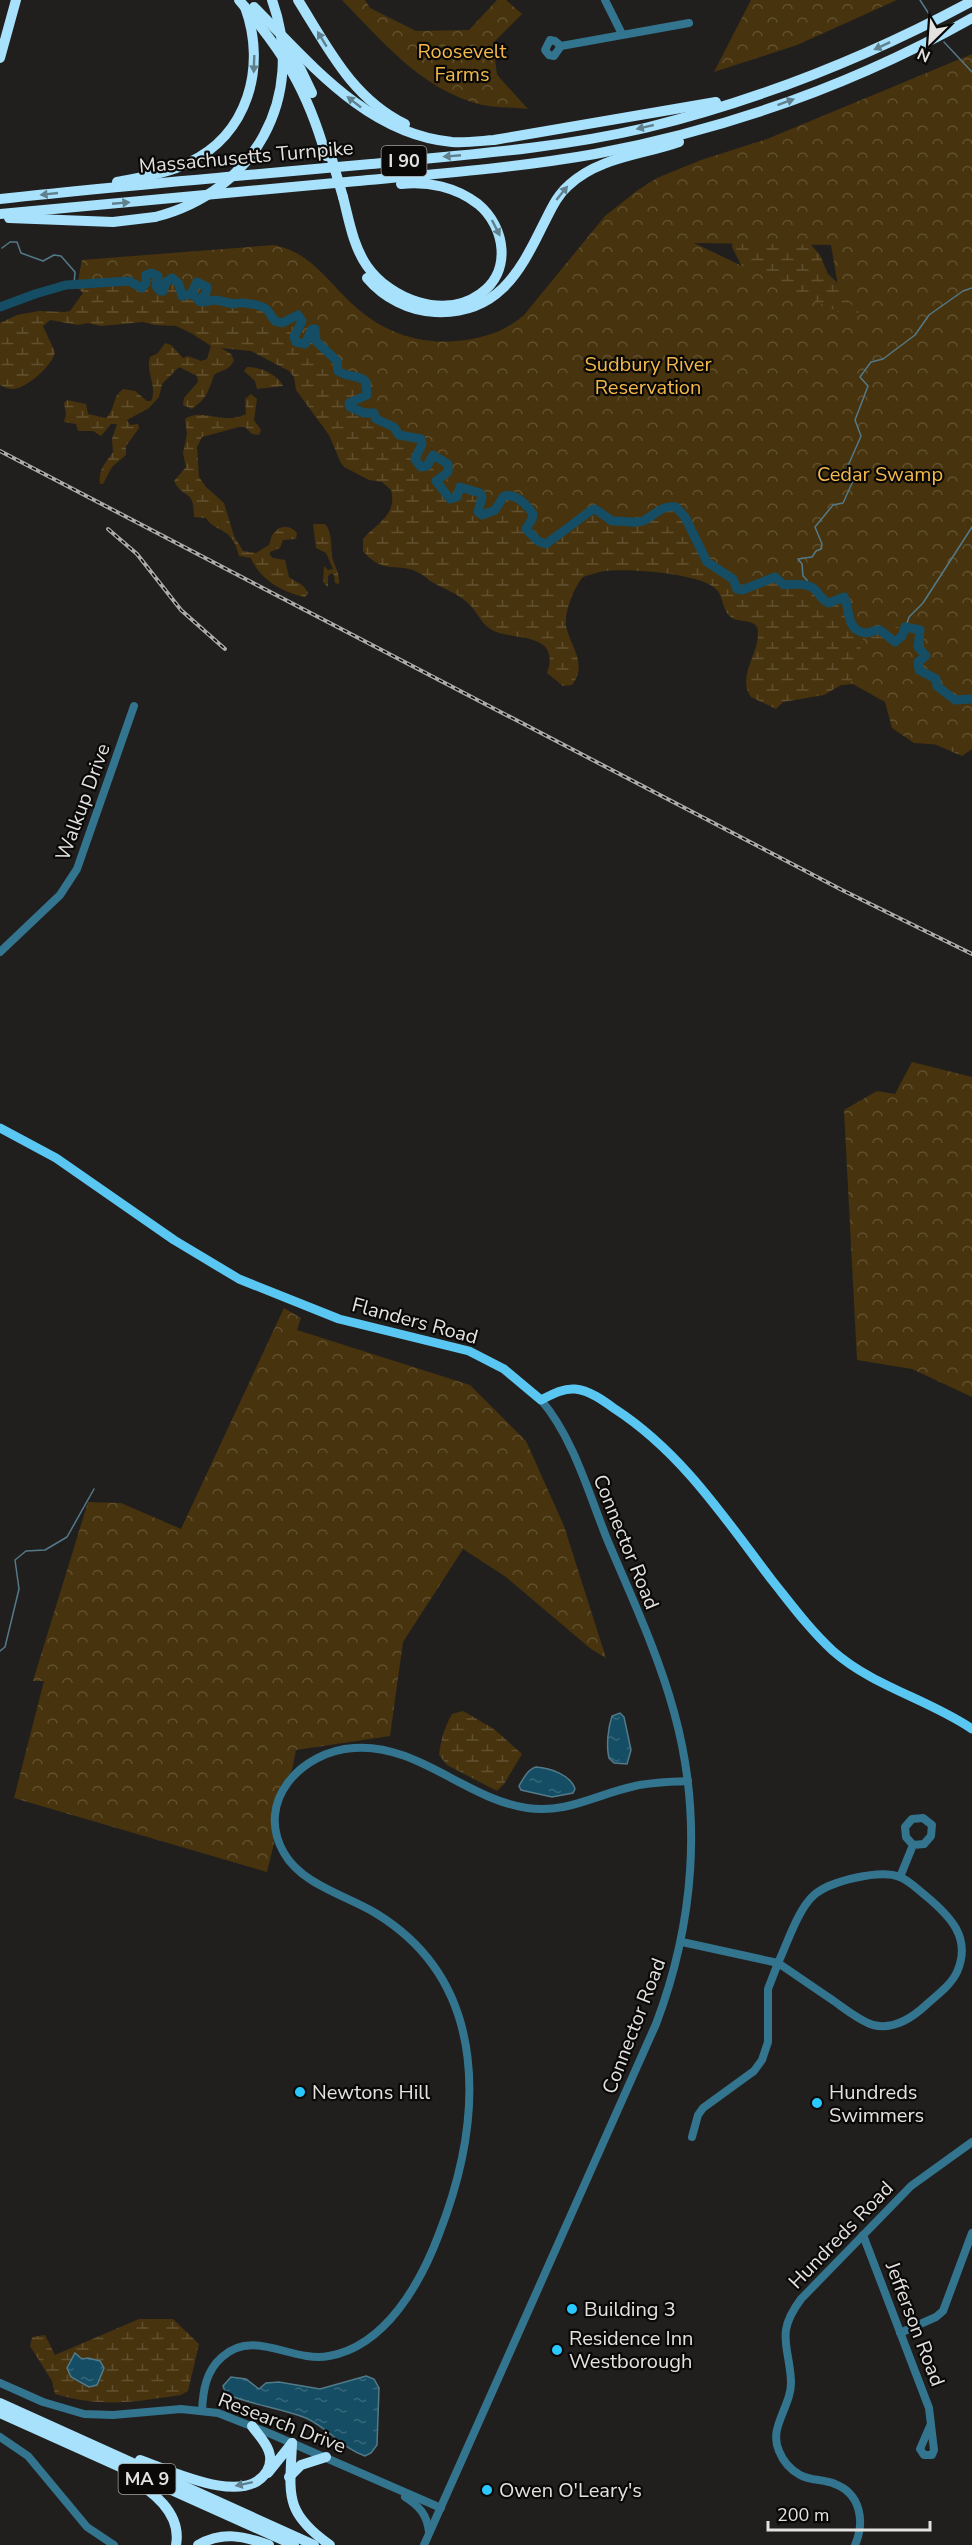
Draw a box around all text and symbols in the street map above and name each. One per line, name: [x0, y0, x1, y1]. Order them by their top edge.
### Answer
north arrow: [900, 12, 960, 72]
one-way arrow: [317, 30, 327, 47]
park label: Roosevelt Farms: [417, 38, 508, 88]
one-way arrow: [874, 42, 891, 51]
text: N: [914, 42, 934, 67]
one-way arrow: [250, 55, 259, 74]
one-way arrow: [347, 96, 363, 108]
one-way arrow: [777, 97, 795, 107]
one-way arrow: [635, 123, 654, 133]
street label: Massachusetts Turnpike: [138, 134, 354, 180]
road number: I 90: [382, 146, 426, 176]
one-way arrow: [442, 151, 461, 161]
one-way arrow: [556, 185, 569, 201]
one-way arrow: [39, 189, 58, 199]
one-way arrow: [112, 198, 131, 208]
one-way arrow: [490, 219, 500, 237]
park label: Sudbury River Reservation: [584, 351, 712, 401]
park label: Cedar Swamp: [817, 461, 943, 488]
street label: Walkup Drive: [49, 740, 117, 864]
street label: Flanders Road: [349, 1291, 481, 1351]
street label: Connector Road: [587, 1470, 665, 1614]
street label: Connector Road: [596, 1954, 672, 2098]
place label: Newtons Hill: [312, 2079, 430, 2106]
place label: Hundreds Swimmers: [829, 2079, 924, 2129]
marker: Newtons Hill: [293, 2085, 307, 2099]
marker: Hundreds Swimmers: [810, 2096, 824, 2110]
street label: Hundreds Road: [783, 2175, 899, 2295]
street label: Jefferson Road: [879, 2257, 951, 2390]
place label: Building 3: [584, 2296, 676, 2323]
marker: Building 3: [565, 2302, 579, 2316]
place label: Residence Inn Westborough: [569, 2325, 693, 2375]
marker: Residence Inn Westborough: [550, 2343, 564, 2357]
street label: Research Drive: [214, 2386, 350, 2460]
road number: MA 9: [118, 2464, 176, 2494]
place label: Owen O'Leary's: [499, 2477, 642, 2504]
one-way arrow: [235, 2480, 254, 2490]
marker: Owen O'Leary's: [480, 2483, 494, 2497]
scale bar: [768, 2494, 930, 2532]
text: 200 m: [777, 2503, 829, 2527]

